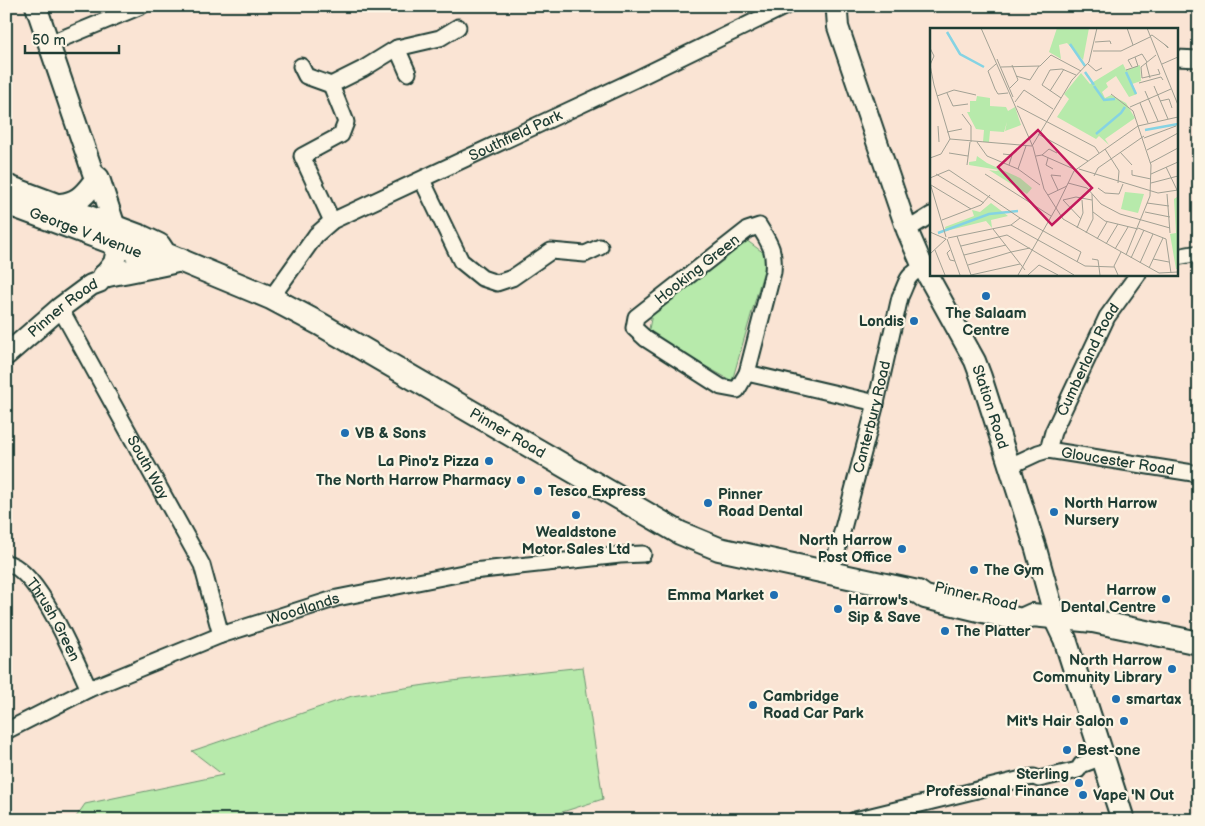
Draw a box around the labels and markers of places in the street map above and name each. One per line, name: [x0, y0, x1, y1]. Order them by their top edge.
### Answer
marker: The Salaam Centre: [980, 290, 992, 302]
place label: The Salaam Centre: [946, 304, 1027, 340]
place label: Londis: [859, 312, 904, 331]
marker: Londis: [908, 315, 920, 327]
place label: VB & Sons: [355, 424, 426, 443]
marker: VB & Sons: [339, 427, 351, 439]
place label: La Pino'z Pizza: [377, 452, 479, 471]
marker: La Pino'z Pizza: [483, 455, 495, 467]
place label: The North Harrow Pharmacy: [316, 471, 511, 490]
marker: The North Harrow Pharmacy: [515, 474, 527, 486]
place label: Tesco Express: [548, 482, 646, 501]
marker: Tesco Express: [532, 485, 544, 497]
place label: Pinner Road Dental: [718, 485, 803, 521]
place label: North Harrow Nursery: [1064, 494, 1157, 530]
marker: Pinner Road Dental: [702, 497, 714, 509]
marker: North Harrow Nursery: [1048, 506, 1060, 518]
marker: Wealdstone Motor Sales Ltd: [570, 509, 582, 521]
place label: Wealdstone Motor Sales Ltd: [522, 523, 630, 559]
place label: North Harrow Post Office: [799, 531, 892, 567]
marker: North Harrow Post Office: [896, 543, 908, 555]
place label: The Gym: [984, 561, 1044, 580]
marker: The Gym: [968, 564, 980, 576]
place label: Harrow Dental Centre: [1060, 581, 1156, 617]
place label: Emma Market: [667, 586, 764, 605]
marker: Emma Market: [768, 589, 780, 601]
place label: Harrow's Sip & Save: [848, 591, 921, 627]
marker: Harrow Dental Centre: [1160, 593, 1172, 605]
marker: Harrow's Sip & Save: [832, 603, 844, 615]
place label: The Platter: [955, 622, 1032, 641]
marker: The Platter: [939, 625, 951, 637]
place label: North Harrow Community Library: [1033, 651, 1162, 687]
marker: North Harrow Community Library: [1166, 663, 1178, 675]
place label: Cambridge Road Car Park: [763, 687, 864, 723]
place label: smartax: [1126, 690, 1181, 709]
marker: smartax: [1110, 693, 1122, 705]
marker: Cambridge Road Car Park: [747, 699, 759, 711]
place label: Mit's Hair Salon: [1006, 712, 1114, 731]
marker: Mit's Hair Salon: [1118, 715, 1130, 727]
place label: Best-one: [1077, 741, 1141, 760]
marker: Best-one: [1061, 744, 1073, 756]
place label: Sterling Professional Finance: [926, 765, 1069, 801]
marker: Sterling Professional Finance: [1073, 777, 1085, 789]
place label: Vape 'N Out: [1093, 786, 1174, 805]
marker: Vape 'N Out: [1077, 789, 1089, 801]

